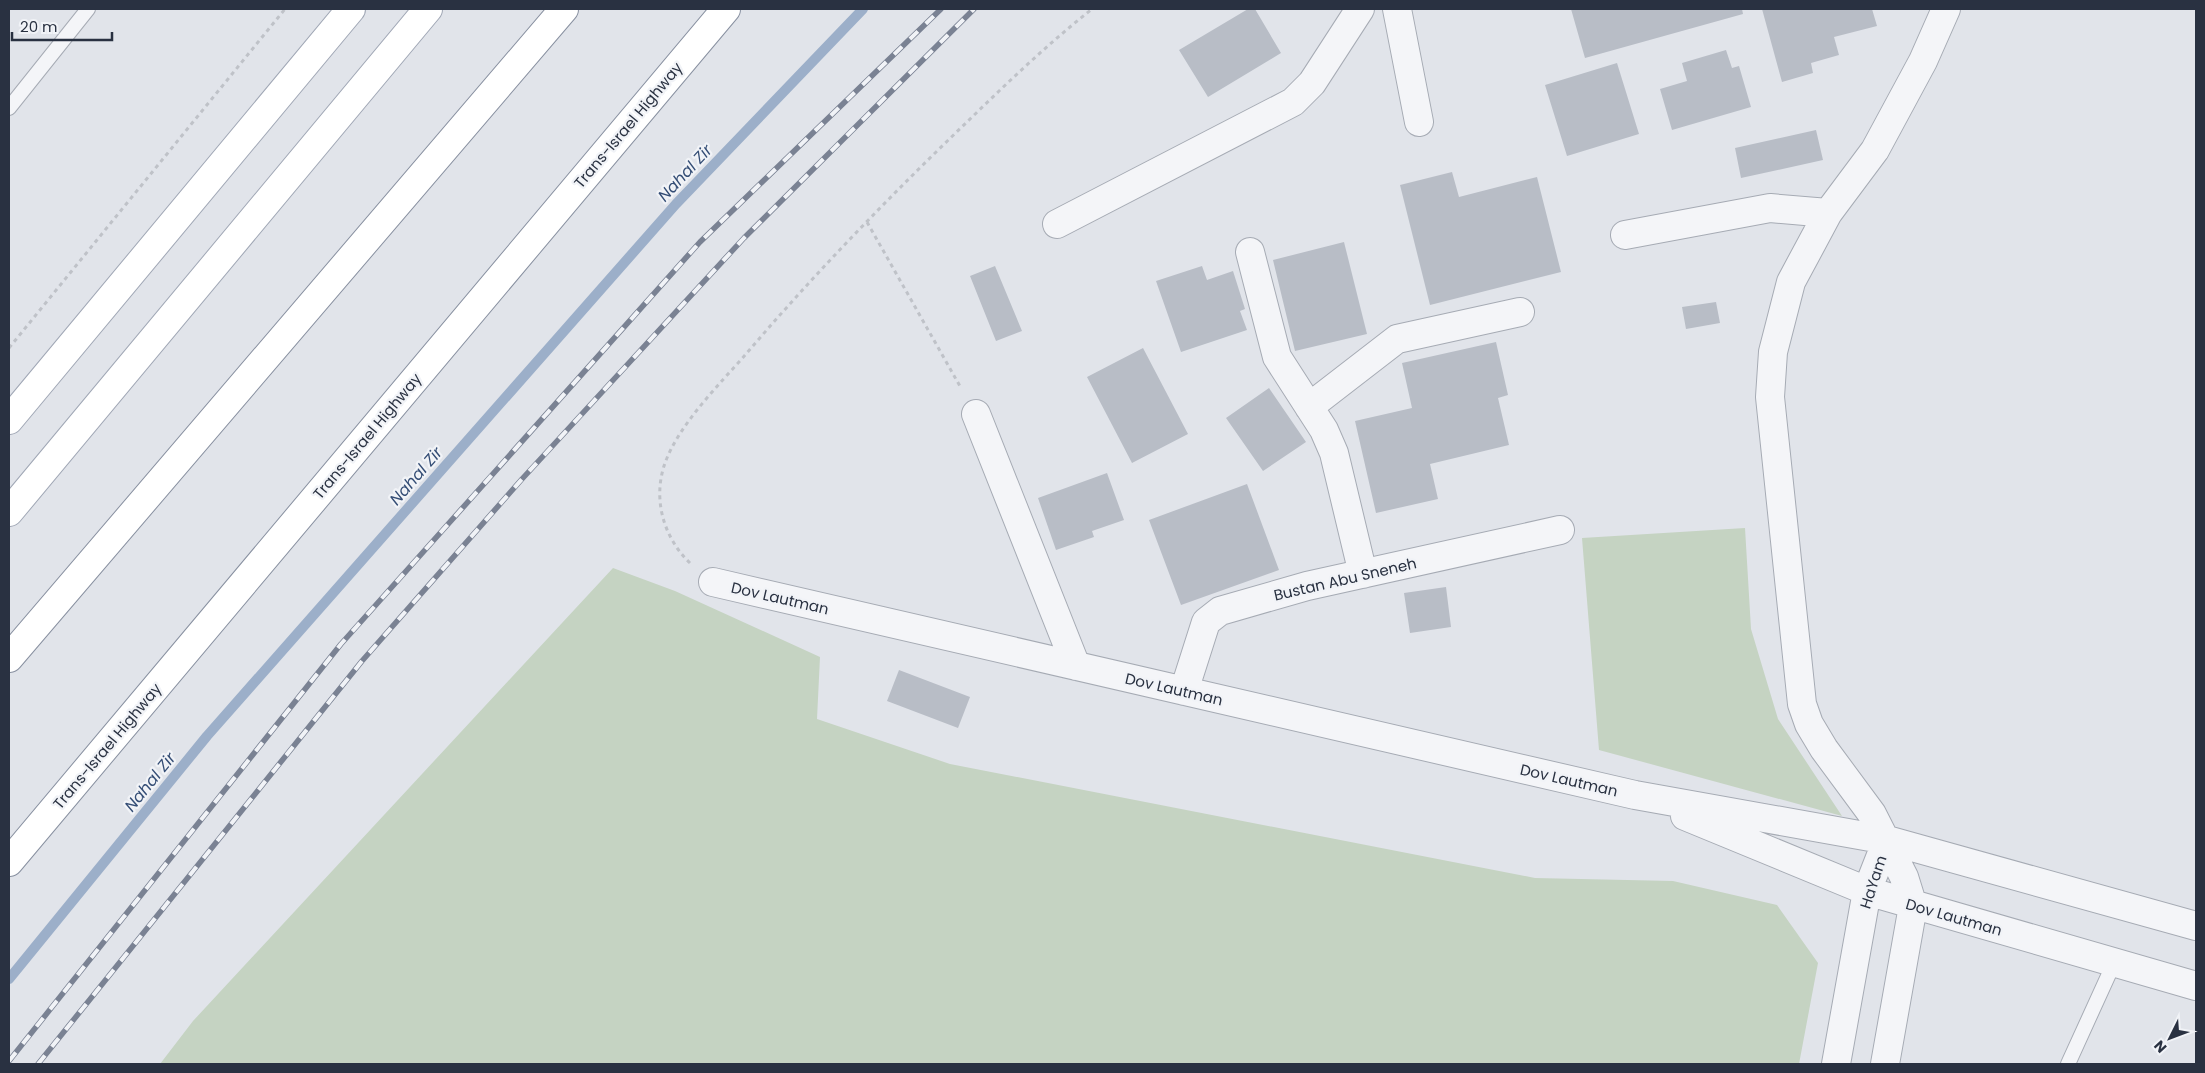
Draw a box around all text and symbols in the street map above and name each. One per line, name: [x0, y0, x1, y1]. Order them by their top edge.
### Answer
scale bar: [12, 10, 112, 42]
text: 20 m: [20, 16, 58, 37]
street label: Trans-Israel Highway: [569, 57, 687, 192]
water label: Nahal Zir: [653, 139, 718, 207]
street label: Trans-Israel Highway: [308, 368, 426, 503]
water label: Nahal Zir: [384, 441, 448, 510]
street label: Bustan Abu Sneneh: [1272, 552, 1418, 606]
street label: Dov Lautman: [729, 577, 831, 619]
street label: Dov Lautman: [1123, 668, 1225, 710]
street label: Trans-Israel Highway: [48, 678, 166, 813]
water label: Nahal Zir: [119, 747, 182, 817]
street label: Dov Lautman: [1518, 759, 1620, 801]
street label: HaYam: [1855, 853, 1891, 911]
street label: Dov Lautman: [1903, 893, 2005, 941]
north arrow: [2145, 1013, 2195, 1063]
text: N: [2149, 1036, 2171, 1057]

